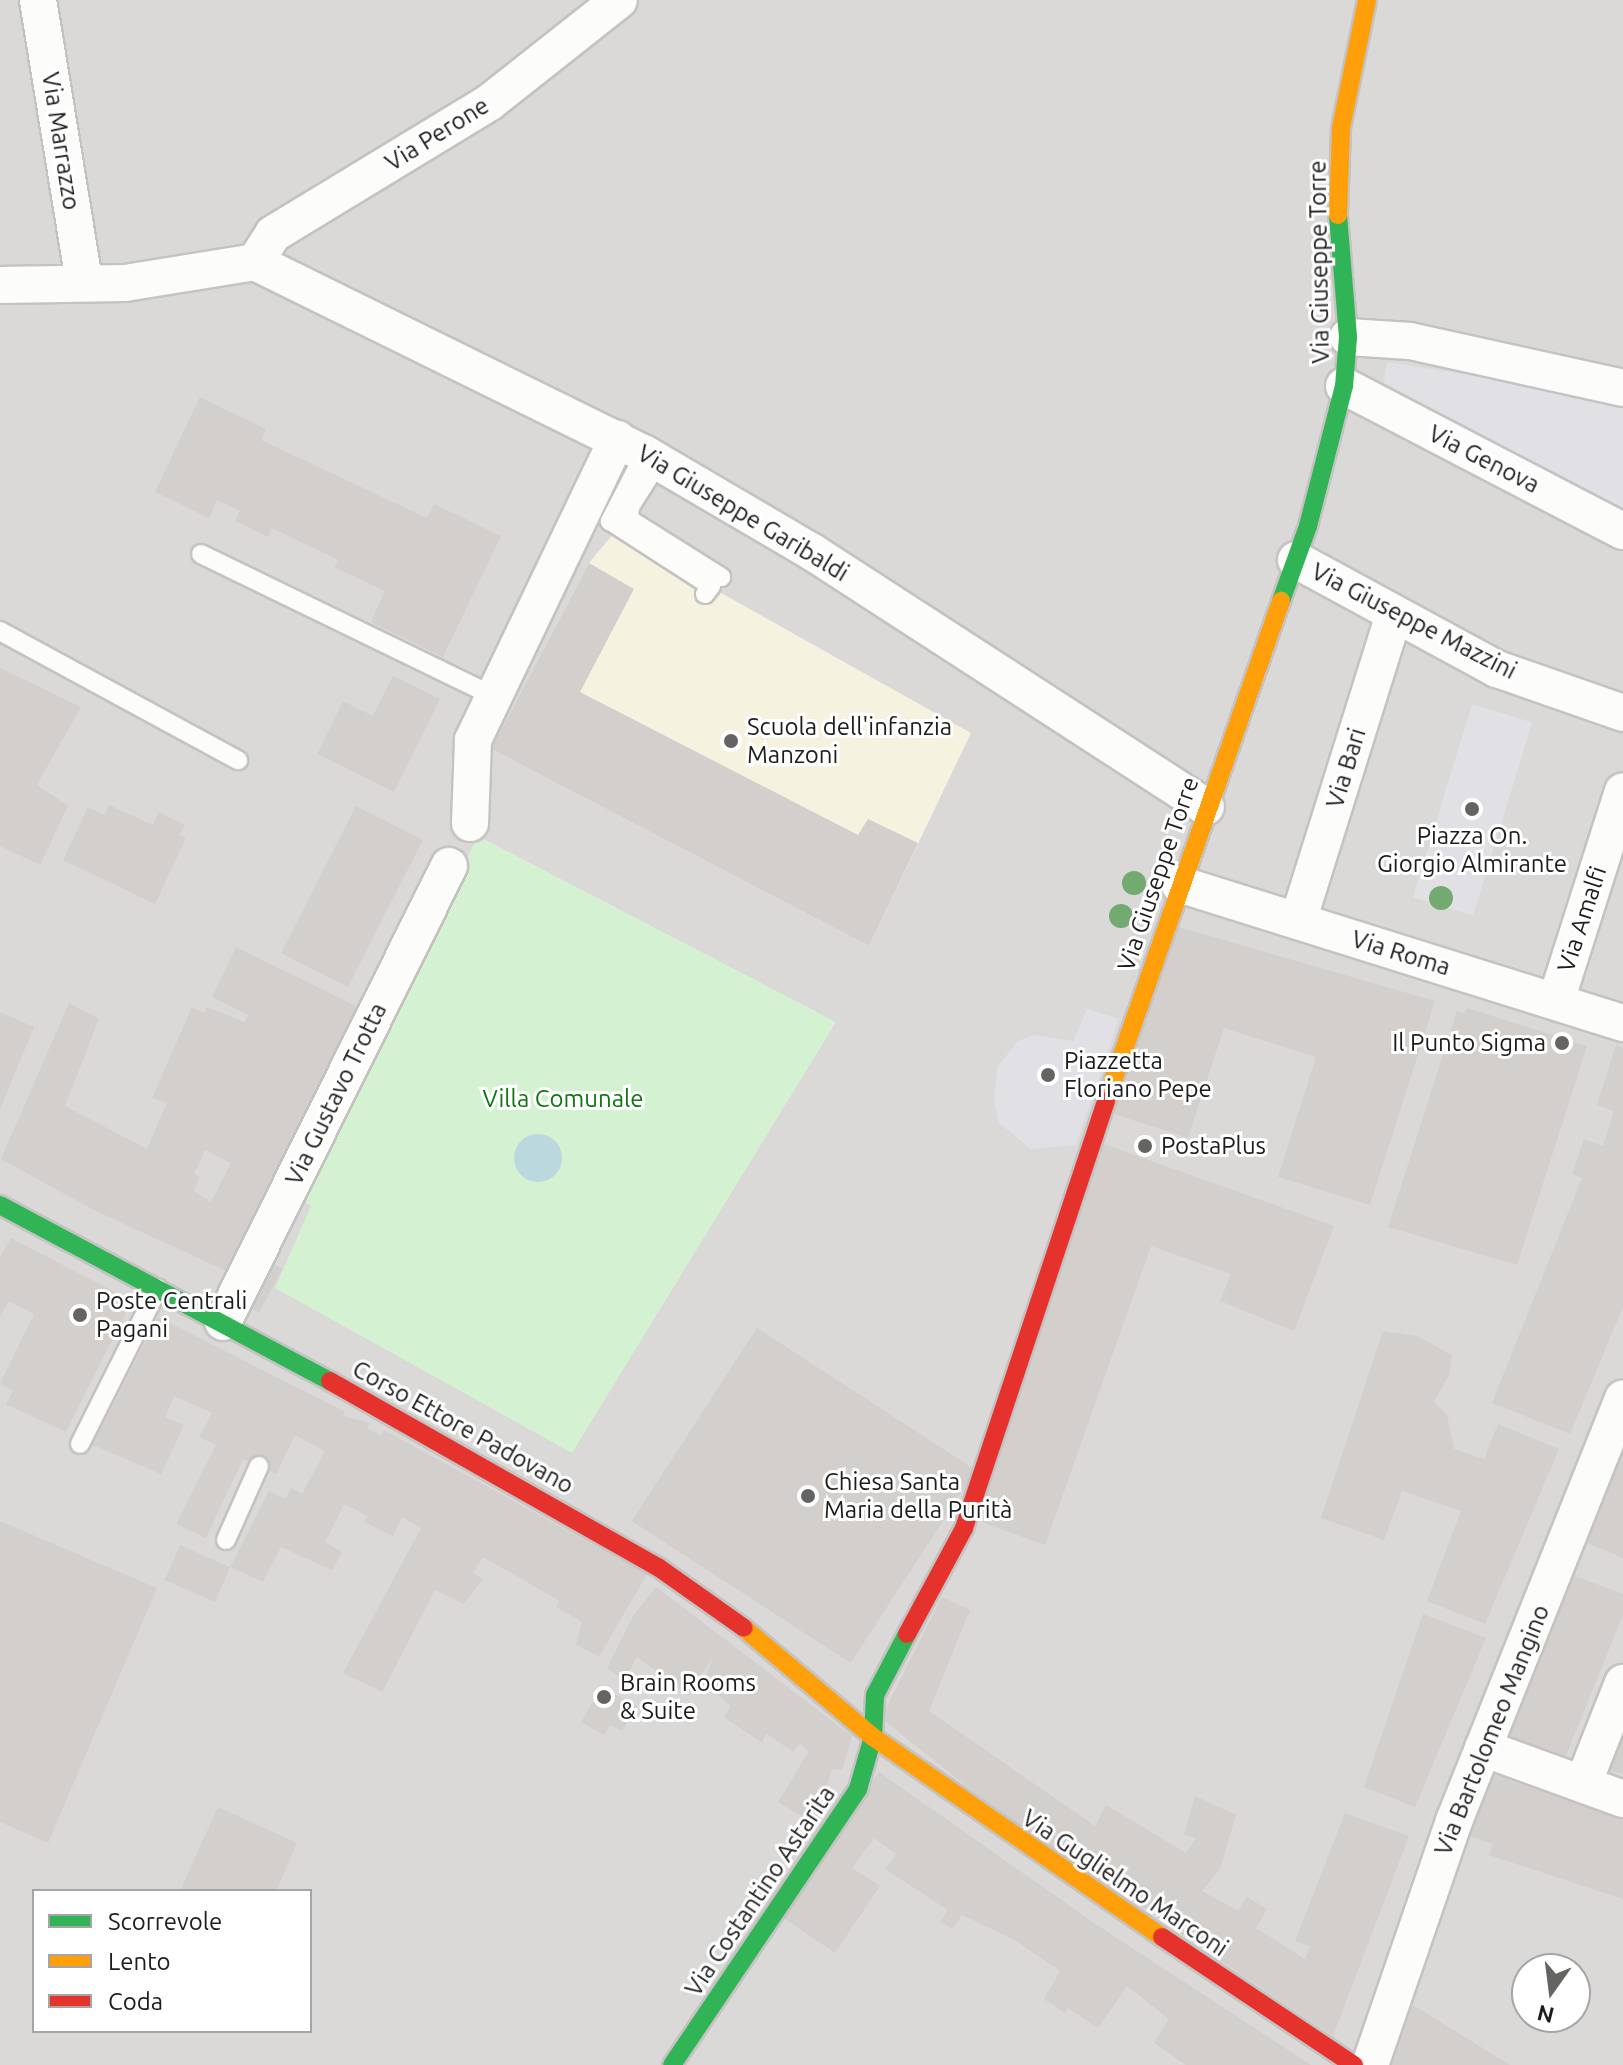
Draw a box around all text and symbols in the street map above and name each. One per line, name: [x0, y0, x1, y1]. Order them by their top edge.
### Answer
street label: Via Marrazzo: [36, 70, 86, 212]
street label: Via Perone: [380, 91, 494, 177]
street label: Via Giuseppe Torre: [1303, 160, 1335, 364]
street label: Via Genova: [1424, 419, 1544, 499]
street label: Via Giuseppe Garibaldi: [632, 439, 854, 587]
street label: Via Giuseppe Mazzini: [1307, 557, 1521, 685]
place label: Scuola dell'infanzia Manzoni: [747, 713, 952, 769]
street label: Via Bari: [1320, 724, 1372, 812]
marker: Scuola dell'infanzia Manzoni: [722, 732, 740, 750]
street label: Via Giuseppe Torre: [1111, 773, 1205, 975]
marker: Piazza On. Giorgio Almirante: [1463, 800, 1481, 818]
place label: Piazza On. Giorgio Almirante: [1377, 822, 1567, 878]
street label: Via Amalfi: [1551, 862, 1613, 976]
street label: Via Roma: [1348, 924, 1454, 982]
street label: Via Gustavo Trotta: [279, 998, 393, 1190]
place label: Il Punto Sigma: [1392, 1029, 1546, 1057]
marker: Il Punto Sigma: [1553, 1034, 1571, 1052]
place label: Piazzetta Floriano Pepe: [1064, 1047, 1212, 1103]
marker: Piazzetta Floriano Pepe: [1039, 1066, 1057, 1084]
park label: Villa Comunale: [482, 1085, 644, 1113]
place label: PostaPlus: [1161, 1132, 1266, 1160]
marker: PostaPlus: [1136, 1137, 1154, 1155]
place label: Poste Centrali Pagani: [96, 1287, 247, 1343]
marker: Poste Centrali Pagani: [71, 1306, 89, 1324]
street label: Corso Ettore Padovano: [347, 1354, 579, 1500]
place label: Chiesa Santa Maria della Purità: [824, 1468, 1012, 1524]
marker: Chiesa Santa Maria della Purità: [799, 1487, 817, 1505]
street label: Via Bartolomeo Mangino: [1428, 1600, 1556, 1860]
place label: Brain Rooms & Suite: [620, 1669, 756, 1725]
marker: Brain Rooms & Suite: [595, 1688, 613, 1706]
street label: Via Costantino Astarita: [679, 1780, 841, 2002]
street label: Via Guglielmo Marconi: [1017, 1803, 1233, 1963]
legend: [32, 1889, 312, 2033]
text: Scorrevole: [108, 1908, 222, 1935]
text: Lento: [108, 1948, 171, 1975]
north arrow: [1511, 1953, 1591, 2033]
text: Coda: [108, 1988, 163, 2015]
text: N: [1535, 2001, 1557, 2029]

